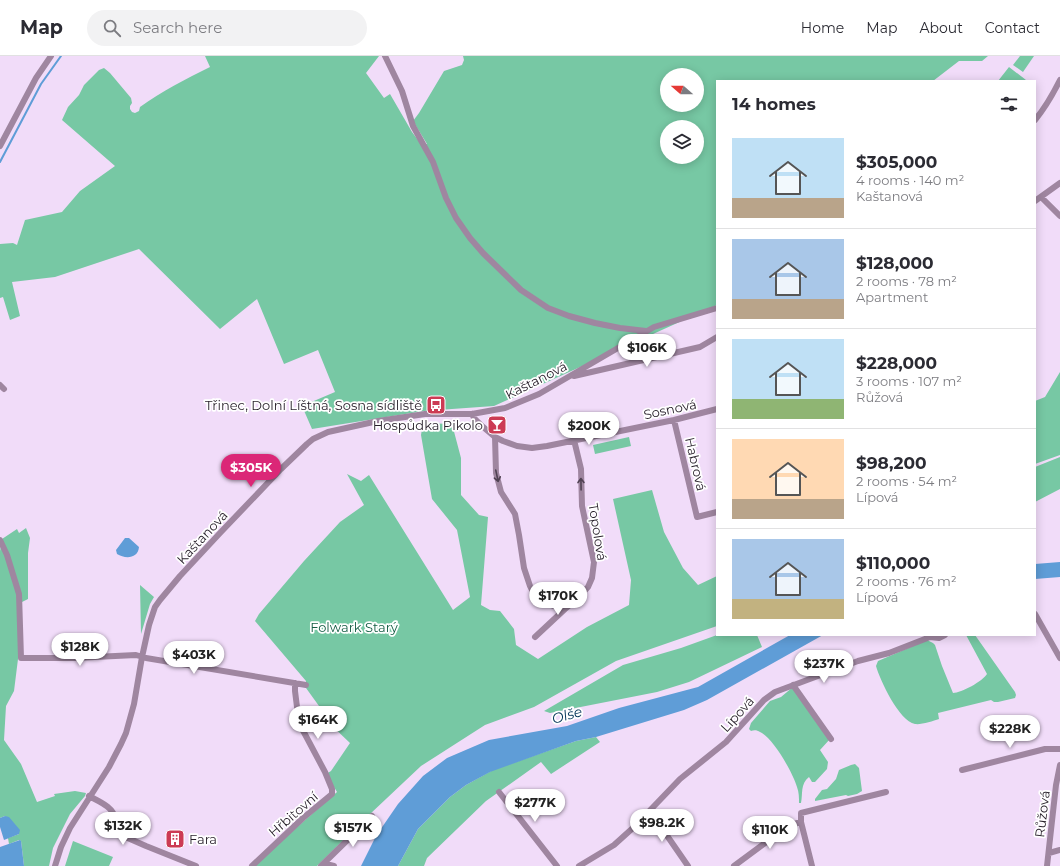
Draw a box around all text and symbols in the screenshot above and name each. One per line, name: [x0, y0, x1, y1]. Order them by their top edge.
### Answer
search box: [87, 10, 367, 46]
text: Map: [20, 16, 63, 39]
icon: search: [101, 17, 123, 39]
text: Search here: [133, 18, 222, 37]
text: Home: [801, 19, 844, 37]
text: Map: [866, 19, 897, 37]
text: About: [919, 19, 963, 37]
text: Contact: [985, 19, 1040, 37]
north arrow: [660, 68, 704, 112]
map controls: [660, 68, 704, 164]
icon: filters: [998, 93, 1020, 115]
text: 14 homes: [732, 94, 816, 114]
button: layers: [660, 120, 704, 164]
text: $305,000: [856, 152, 937, 172]
icon: home: [764, 154, 812, 202]
text: 4 rooms · 140 m²: [856, 172, 964, 188]
text: Kaštanová: [856, 188, 923, 204]
text: $128,000: [856, 253, 934, 273]
icon: home: [764, 255, 812, 303]
text: 2 rooms · 78 m²: [856, 273, 957, 289]
text: Apartment: [856, 289, 928, 305]
pin: $106K: [619, 334, 675, 368]
text: $106K: [627, 339, 667, 355]
text: $228,000: [856, 353, 937, 373]
icon: home: [764, 355, 812, 403]
street label: Kaštanová: [503, 358, 569, 402]
text: 3 rooms · 107 m²: [856, 373, 962, 389]
text: Růžová: [856, 389, 903, 405]
bus stop icon: Třinec, Dolní Líštná, Sosna sídliště: [425, 394, 447, 416]
street label: Sosnová: [642, 396, 698, 422]
place label: Třinec, Dolní Líštná, Sosna sídliště: [205, 397, 422, 413]
pin: $200K: [561, 412, 617, 446]
bar icon: Hospůdka Pikolo: [486, 414, 508, 436]
place label: Hospůdka Pikolo: [373, 417, 483, 433]
text: $200K: [567, 417, 611, 433]
street label: Habrová: [682, 436, 710, 492]
text: $98,200: [856, 453, 927, 473]
pin: $305K: [223, 454, 279, 488]
icon: home: [764, 455, 812, 503]
text: $305K: [230, 459, 272, 475]
one-way arrow: [494, 469, 502, 482]
text: 2 rooms · 54 m²: [856, 473, 957, 489]
one-way arrow: [577, 478, 585, 491]
text: Lípová: [856, 489, 898, 505]
street label: Topolová: [586, 502, 610, 562]
street label: Kaštanová: [173, 507, 231, 567]
text: $110,000: [856, 553, 930, 573]
icon: home: [764, 555, 812, 603]
text: 2 rooms · 76 m²: [856, 573, 956, 589]
pin: $170K: [530, 582, 586, 616]
text: $170K: [538, 587, 578, 603]
text: Lípová: [856, 589, 898, 605]
park label: Folwark Starý: [310, 619, 399, 635]
pin: $128K: [52, 633, 108, 667]
text: $128K: [60, 638, 100, 654]
pin: $403K: [166, 641, 222, 675]
text: $403K: [172, 646, 216, 662]
pin: $237K: [796, 650, 852, 684]
text: $237K: [803, 655, 845, 671]
street label: Lípová: [717, 693, 757, 735]
water label: Olše: [550, 702, 584, 728]
pin: $164K: [290, 706, 346, 740]
text: $164K: [298, 711, 338, 727]
pin: $228K: [982, 715, 1038, 749]
text: $228K: [989, 720, 1031, 736]
street label: Hřbitovní: [265, 788, 321, 840]
pin: $277K: [507, 789, 563, 823]
street label: Růžová: [1031, 790, 1053, 838]
text: $277K: [514, 794, 556, 810]
pin: $98.2K: [629, 809, 695, 843]
pin: $132K: [95, 812, 151, 846]
pin: $157K: [325, 814, 381, 848]
text: $98.2K: [639, 814, 685, 830]
pin: $110K: [742, 816, 798, 850]
text: $132K: [104, 817, 142, 833]
text: $157K: [334, 819, 372, 835]
text: $110K: [752, 821, 788, 837]
building icon: Fara: [164, 828, 186, 850]
place label: Fara: [189, 831, 217, 847]

